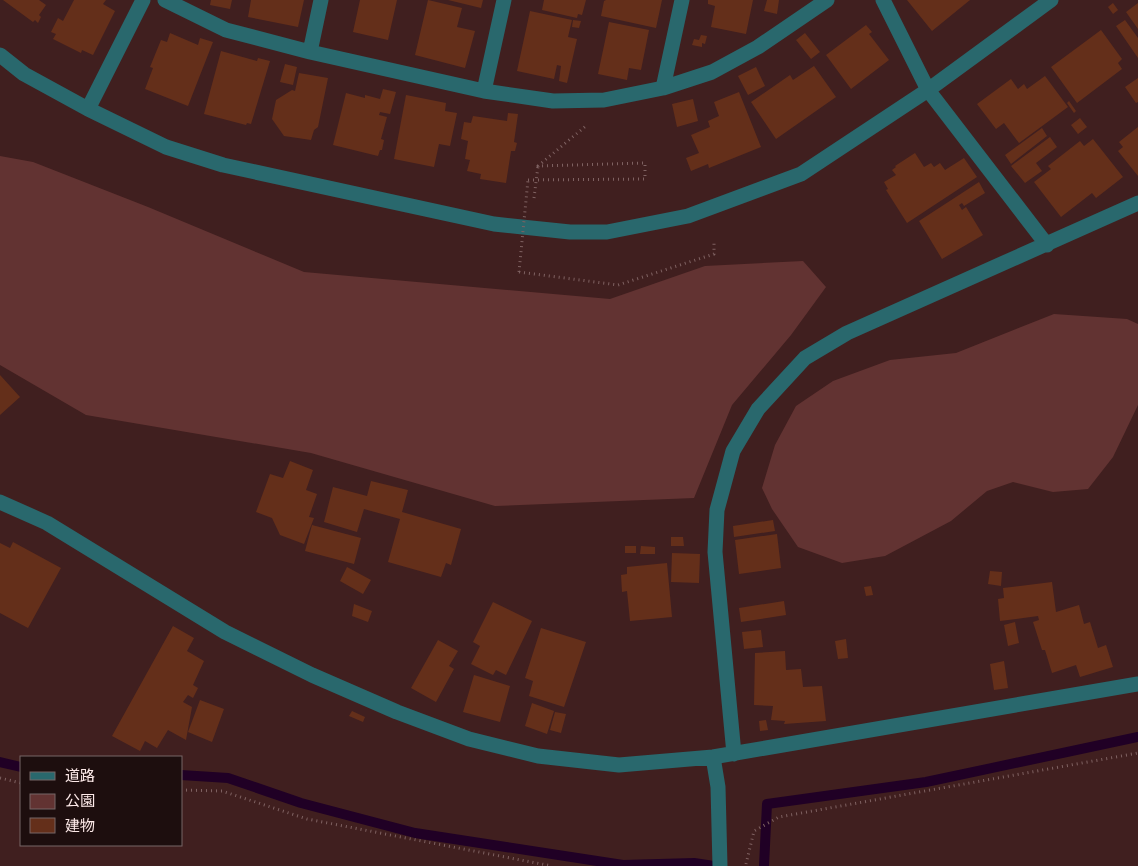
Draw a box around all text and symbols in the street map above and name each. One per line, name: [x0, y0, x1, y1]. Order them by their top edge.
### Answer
legend: [20, 756, 182, 846]
text: 道路: [65, 766, 95, 786]
text: 公園: [65, 791, 95, 811]
text: 建物: [65, 816, 95, 836]

